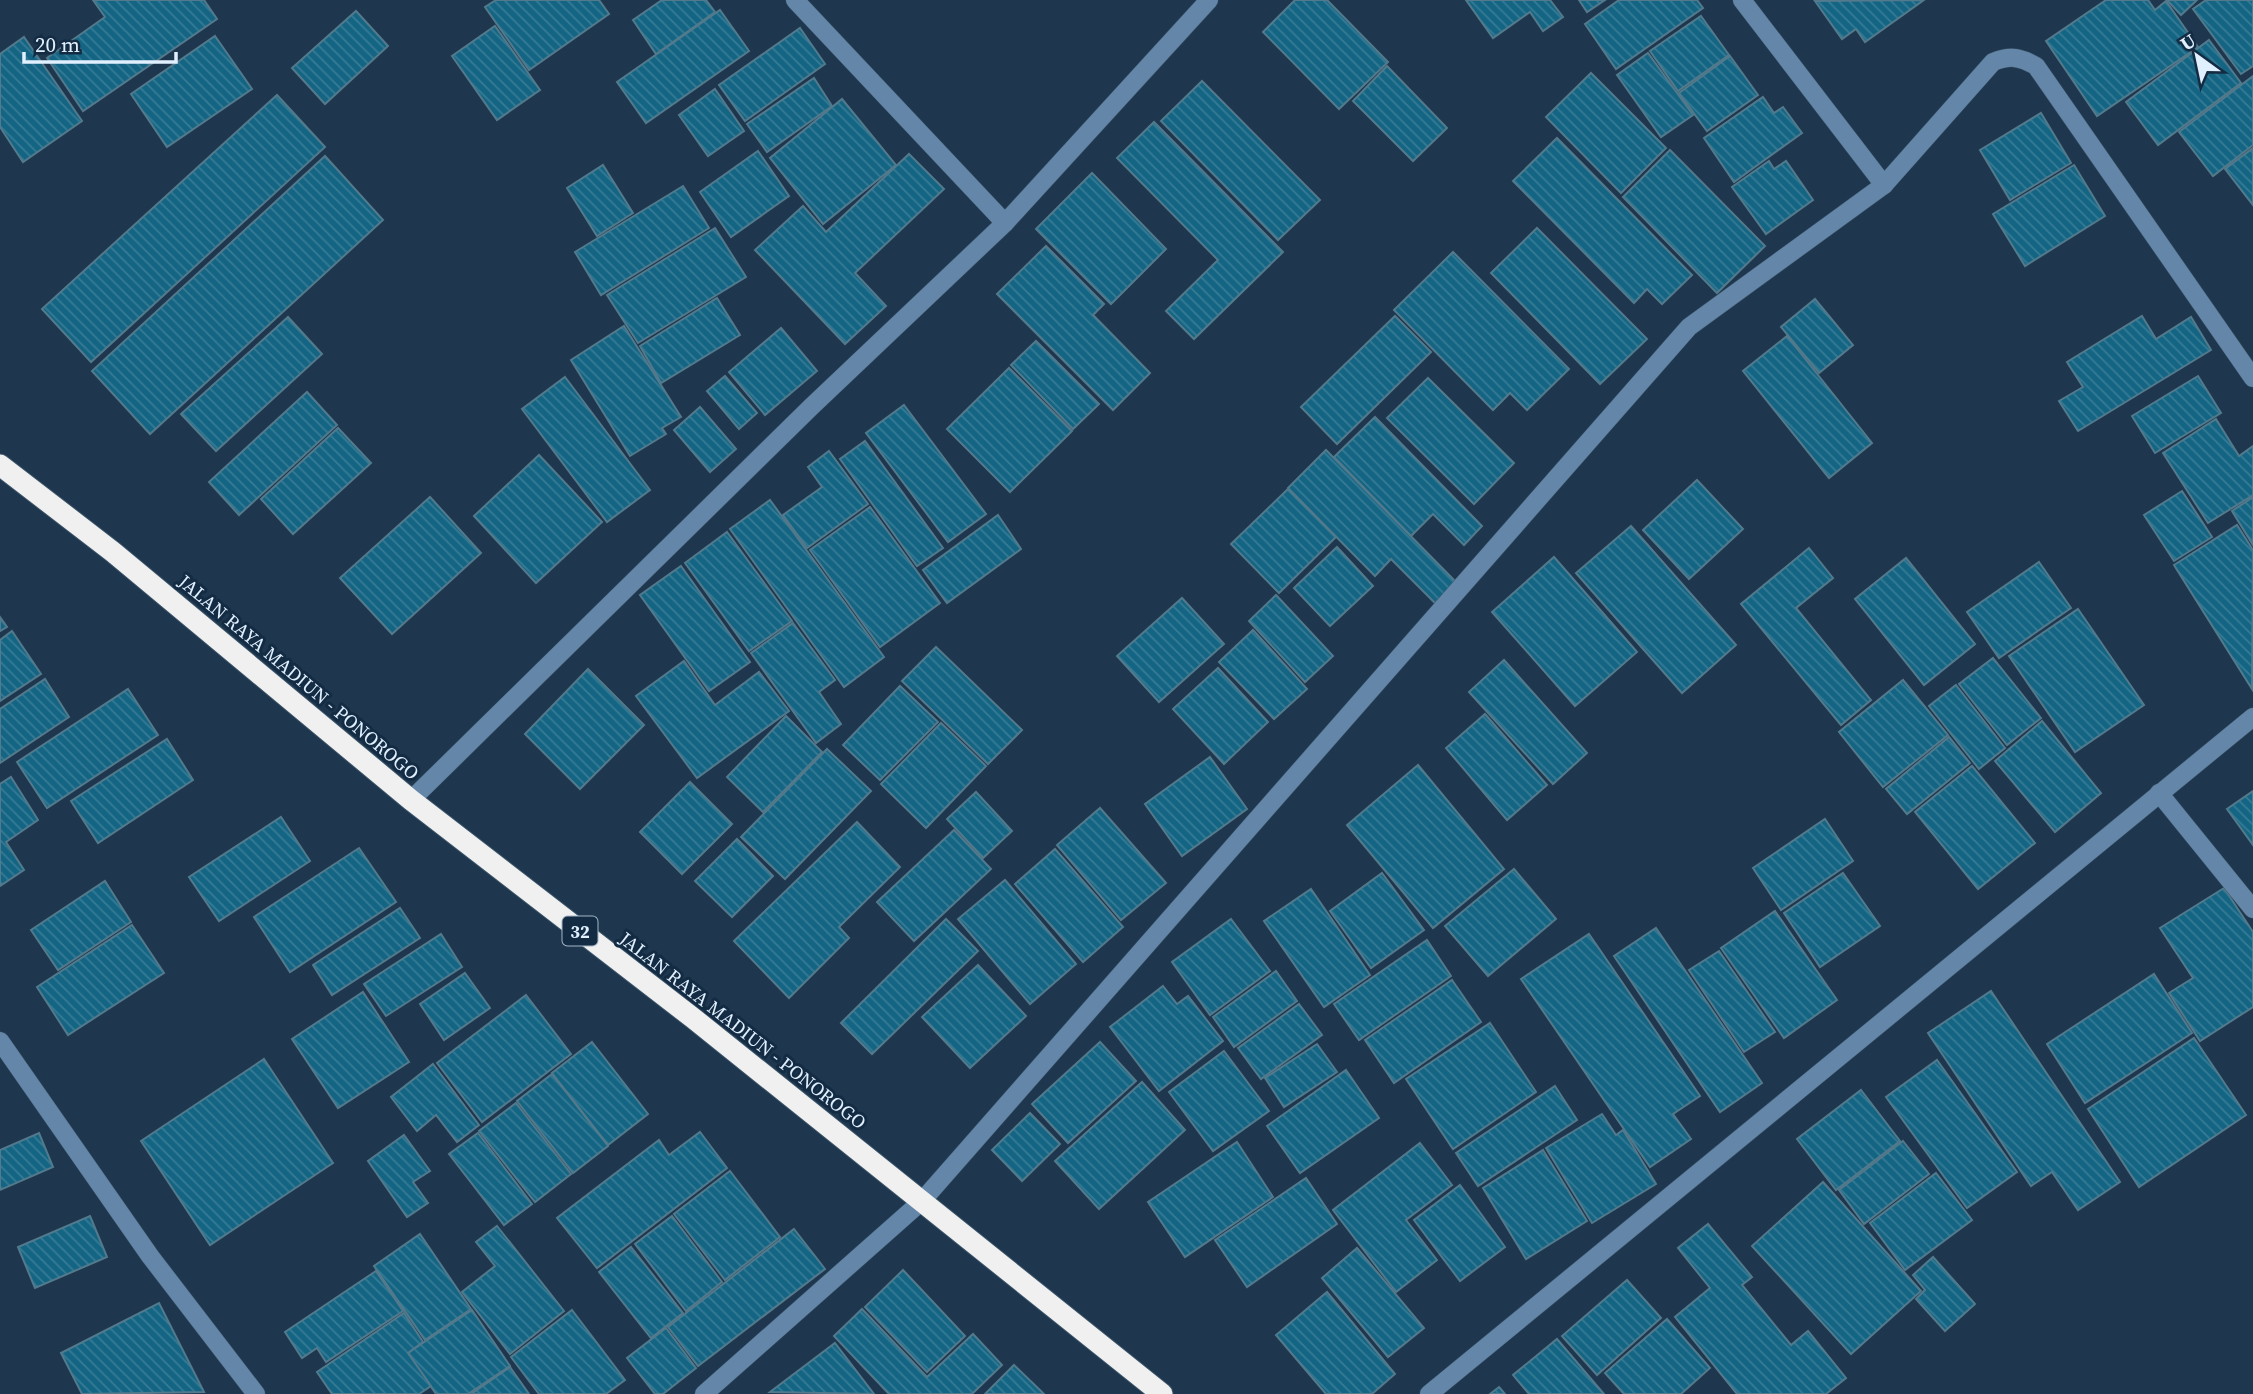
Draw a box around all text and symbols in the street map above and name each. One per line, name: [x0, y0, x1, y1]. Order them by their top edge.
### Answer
scale bar: [24, 21, 177, 65]
north arrow: [2162, 21, 2232, 91]
text: U: [2175, 27, 2201, 56]
text: 20 m: [35, 30, 80, 59]
street label: JALAN RAYA MADIUN - PONOROGO: [172, 568, 425, 786]
road number: 32: [562, 916, 598, 946]
street label: JALAN RAYA MADIUN - PONOROGO: [613, 925, 872, 1135]

